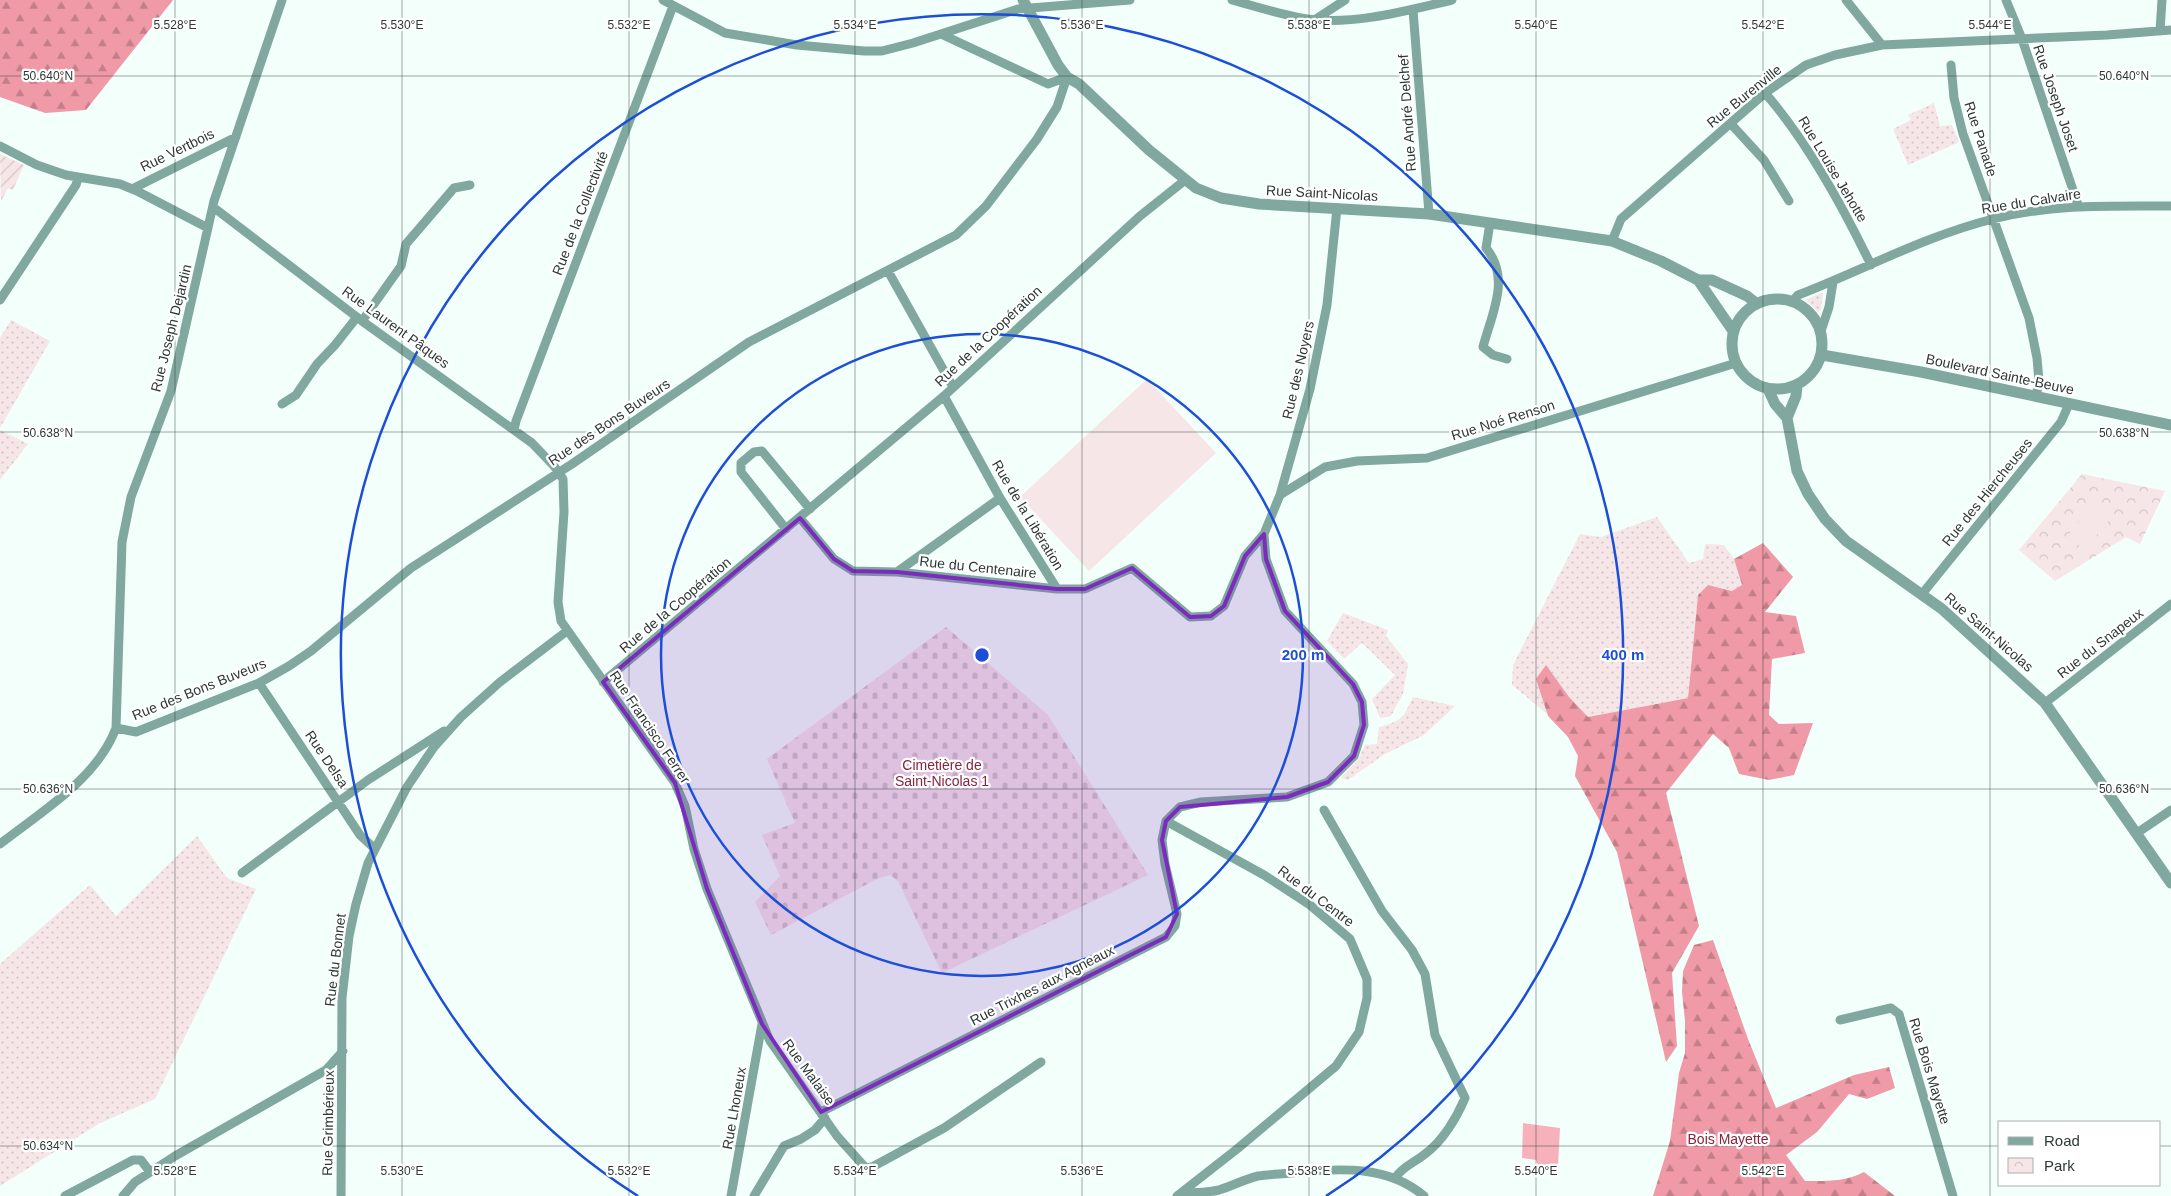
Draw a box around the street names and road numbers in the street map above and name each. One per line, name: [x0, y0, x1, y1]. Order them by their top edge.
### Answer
street label: Rue Joseph Joset: [2030, 42, 2082, 154]
street label: Rue André Delchef: [1395, 54, 1419, 172]
street label: Rue Burenville: [1704, 61, 1785, 131]
street label: Rue Panade: [1961, 100, 2001, 179]
street label: Rue Louise Jehotte: [1795, 113, 1871, 225]
street label: Rue Vertbois: [137, 125, 217, 175]
street label: Rue de la Collectivité: [549, 149, 611, 277]
street label: Rue Saint-Nicolas: [1266, 182, 1378, 204]
street label: Rue du Calvaire: [1980, 185, 2082, 217]
street label: Rue Joseph Dejardin: [147, 263, 195, 393]
street label: Rue de la Coopération: [931, 282, 1045, 390]
street label: Rue Laurent Pâques: [339, 283, 453, 371]
street label: Rue des Noyers: [1279, 319, 1317, 421]
street label: Boulevard Sainte-Beuve: [1924, 350, 2076, 398]
street label: Rue des Bons Buveurs: [545, 375, 673, 469]
street label: Rue Noé Renson: [1449, 397, 1557, 443]
street label: Rue des Hiercheuses: [1939, 435, 2035, 549]
street label: Rue de la Libération: [989, 457, 1067, 573]
street label: Rue du Centenaire: [919, 553, 1037, 581]
street label: Rue de la Coopération: [616, 554, 734, 656]
street label: Rue Saint-Nicolas: [1941, 589, 2037, 675]
street label: Rue du Snapeux: [2054, 605, 2146, 681]
street label: Rue des Bons Buveurs: [130, 655, 268, 723]
street label: Rue Francisco Ferrer: [606, 668, 694, 787]
street label: Rue Delsa: [302, 727, 352, 791]
street label: Rue du Centre: [1275, 862, 1357, 930]
street label: Rue du Bonnet: [321, 913, 349, 1007]
street label: Rue Trixhes aux Agneaux: [967, 942, 1117, 1028]
street label: Rue Bois Mayette: [1906, 1016, 1954, 1126]
street label: Rue Malaise: [780, 1036, 838, 1108]
street label: Rue Lhoneux: [719, 1066, 749, 1150]
street label: Rue Grimbérieux: [319, 1070, 337, 1176]

